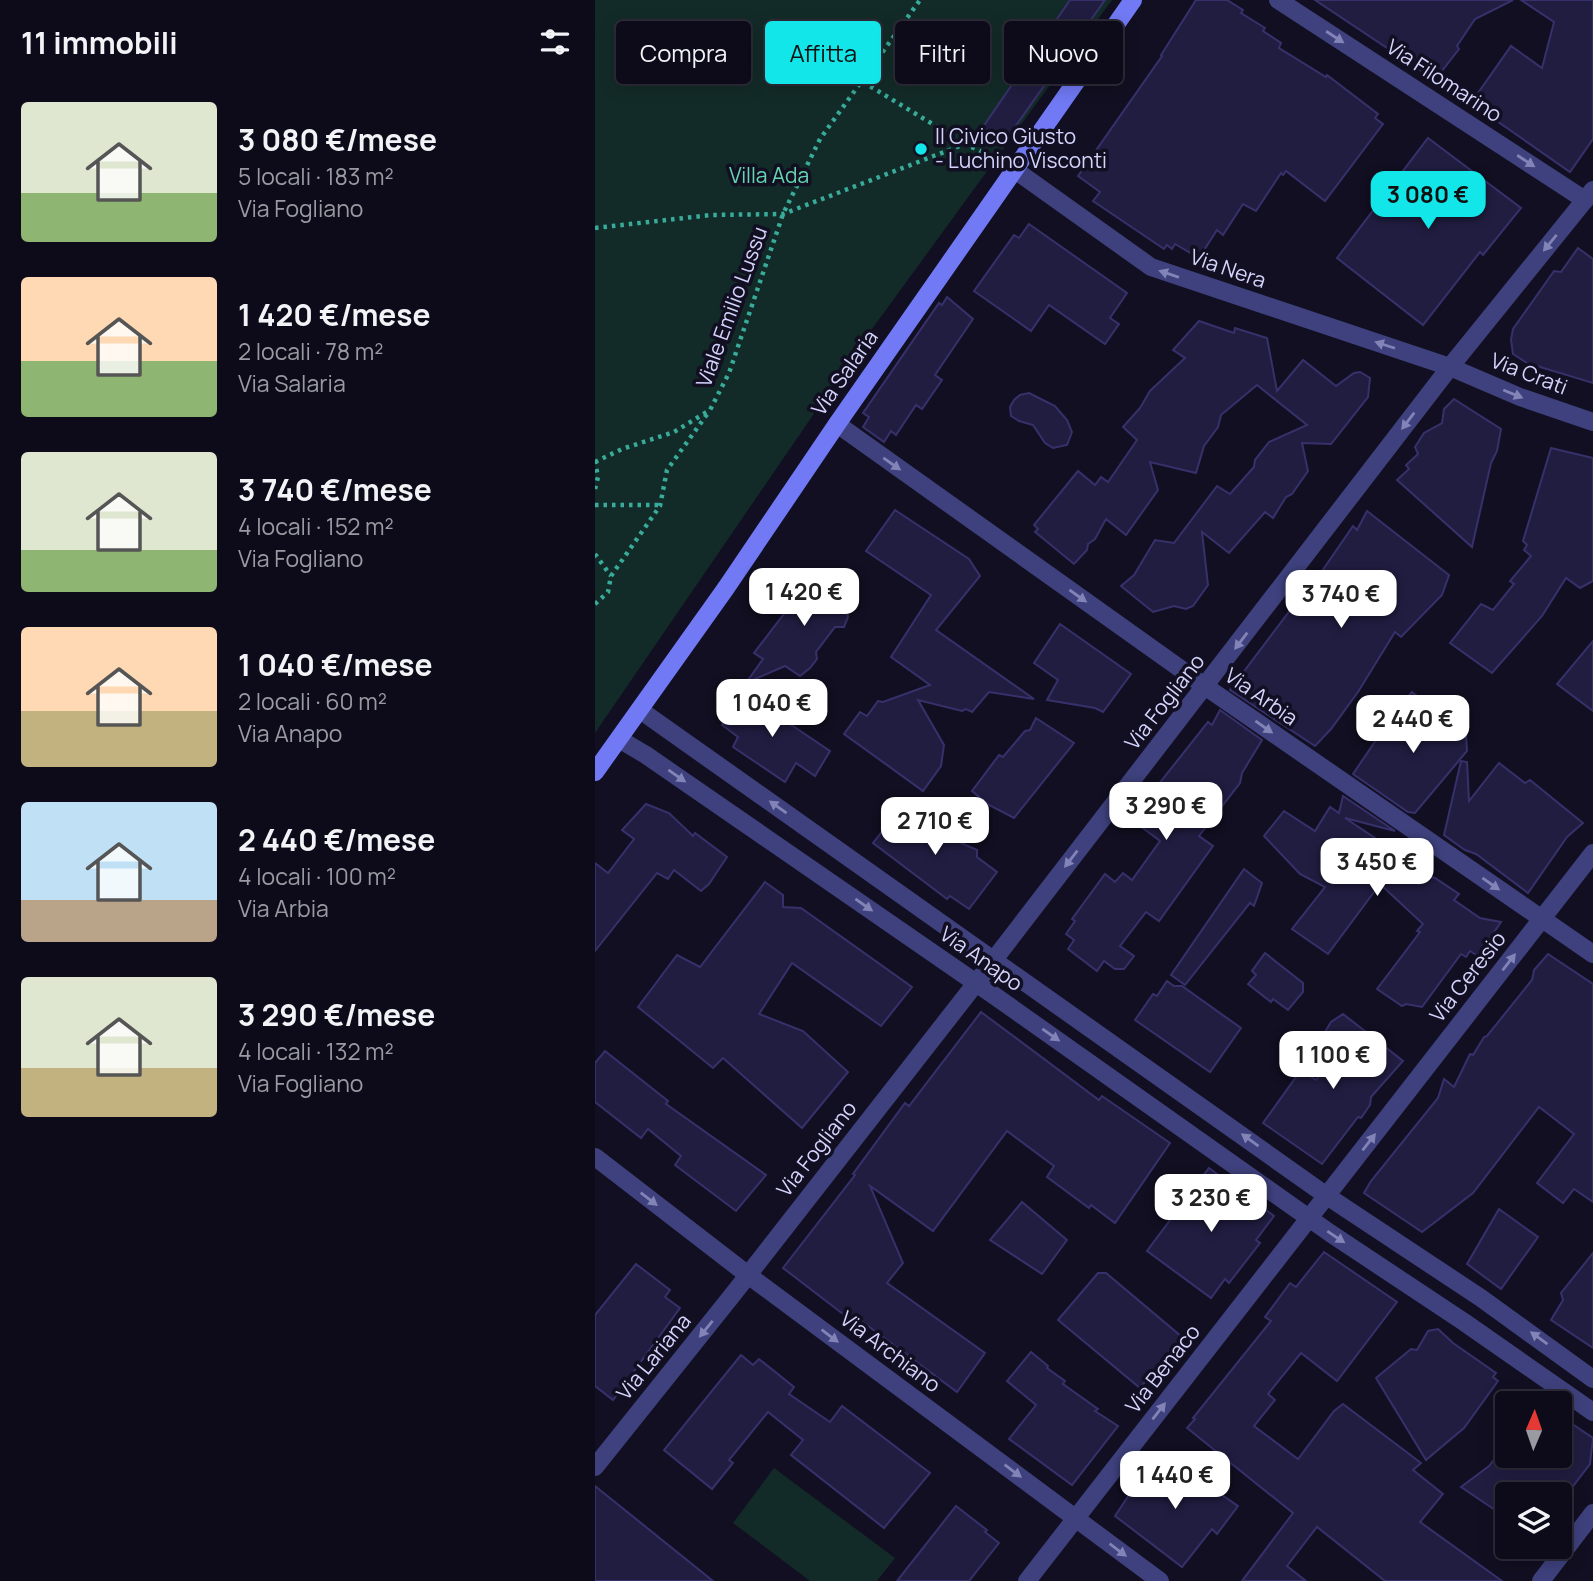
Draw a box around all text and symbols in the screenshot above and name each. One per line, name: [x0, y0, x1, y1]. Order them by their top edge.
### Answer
chip: Compra: [616, 21, 751, 84]
chip: Affitta: [765, 21, 881, 84]
chip: Filtri: [895, 21, 990, 84]
chip: Nuovo: [1004, 21, 1123, 84]
text: 11 immobili: [21, 22, 178, 63]
icon: filters: [536, 23, 574, 61]
one-way arrow: [1325, 31, 1345, 44]
street label: Via Filomarino: [1381, 32, 1508, 128]
text: 3 080 €/mese: [238, 119, 437, 160]
place label: Il Civico Giusto - Luchino Visconti: [935, 122, 1107, 174]
icon: home: [77, 130, 161, 214]
marker: Il Civico Giusto - Luchino Visconti: [913, 141, 929, 157]
one-way arrow: [1517, 154, 1535, 168]
text: 5 locali · 183 m²: [238, 160, 394, 192]
park label: Villa Ada: [729, 161, 809, 189]
pin: 3 080 €: [1363, 172, 1493, 231]
text: 3 080 €: [1387, 178, 1469, 210]
text: Via Fogliano: [238, 192, 363, 224]
street label: Viale Emilio Lussu: [689, 222, 773, 391]
one-way arrow: [1543, 234, 1558, 252]
street label: Via Nera: [1187, 242, 1270, 294]
one-way arrow: [1159, 268, 1180, 279]
text: 1 420 €/mese: [238, 294, 431, 335]
icon: home: [77, 305, 161, 389]
street label: Via Salaria: [805, 324, 884, 421]
text: 2 locali · 78 m²: [238, 335, 383, 367]
one-way arrow: [1374, 340, 1395, 350]
street label: Via Crati: [1487, 346, 1572, 401]
text: Via Salaria: [238, 367, 346, 399]
one-way arrow: [1502, 388, 1523, 399]
one-way arrow: [1402, 412, 1416, 430]
one-way arrow: [883, 457, 901, 471]
text: 3 740 €/mese: [238, 469, 432, 510]
icon: home: [77, 480, 161, 564]
text: 4 locali · 152 m²: [238, 510, 394, 542]
text: Via Fogliano: [238, 542, 363, 574]
pin: 1 420 €: [739, 568, 869, 628]
pin: 3 740 €: [1276, 570, 1406, 630]
text: 1 420 €: [765, 575, 843, 607]
text: 3 740 €: [1302, 577, 1380, 609]
one-way arrow: [1069, 589, 1087, 603]
one-way arrow: [1234, 632, 1248, 650]
text: 1 040 €/mese: [238, 644, 433, 685]
street label: Via Fogliano: [1118, 648, 1210, 755]
icon: home: [77, 655, 161, 739]
street label: Via Arbia: [1220, 661, 1304, 731]
pin: 1 040 €: [707, 680, 837, 739]
text: 2 locali · 60 m²: [238, 685, 387, 717]
text: 1 040 €: [732, 686, 812, 718]
pin: 2 440 €: [1348, 696, 1478, 755]
text: 2 440 €: [1372, 702, 1454, 734]
text: Via Anapo: [238, 717, 342, 749]
one-way arrow: [1255, 720, 1273, 734]
one-way arrow: [668, 769, 686, 783]
pin: 3 290 €: [1101, 782, 1231, 842]
text: 3 290 €: [1125, 789, 1207, 821]
pin: 2 710 €: [870, 798, 1000, 857]
one-way arrow: [769, 800, 787, 814]
text: 2 710 €: [897, 804, 973, 836]
text: 2 440 €/mese: [238, 819, 435, 860]
icon: home: [77, 830, 161, 914]
pin: 3 450 €: [1312, 838, 1442, 898]
text: 3 450 €: [1337, 845, 1417, 877]
one-way arrow: [1064, 850, 1079, 868]
text: 4 locali · 100 m²: [238, 860, 396, 892]
one-way arrow: [1482, 877, 1500, 891]
text: Via Arbia: [238, 892, 329, 924]
one-way arrow: [855, 898, 873, 912]
street label: Via Anapo: [934, 919, 1029, 997]
street label: Via Ceresio: [1423, 925, 1512, 1028]
one-way arrow: [1501, 954, 1516, 972]
text: 3 290 €/mese: [238, 994, 435, 1035]
icon: home: [77, 1005, 161, 1089]
one-way arrow: [1042, 1028, 1060, 1042]
pin: 1 100 €: [1268, 1032, 1398, 1091]
text: 4 locali · 132 m²: [238, 1035, 394, 1067]
text: 1 100 €: [1295, 1038, 1371, 1070]
text: Via Fogliano: [238, 1067, 363, 1099]
street label: Via Fogliano: [770, 1095, 862, 1202]
one-way arrow: [1361, 1133, 1376, 1151]
one-way arrow: [1241, 1134, 1259, 1148]
pin: 3 230 €: [1146, 1174, 1276, 1234]
text: 3 230 €: [1171, 1181, 1251, 1213]
one-way arrow: [640, 1191, 658, 1205]
one-way arrow: [1327, 1230, 1346, 1243]
street label: Via Archiano: [835, 1304, 947, 1398]
street label: Via Lariana: [610, 1307, 697, 1405]
street label: Via Benaco: [1119, 1318, 1206, 1419]
one-way arrow: [699, 1320, 714, 1337]
one-way arrow: [821, 1329, 840, 1343]
one-way arrow: [1530, 1331, 1548, 1345]
north arrow: [1495, 1391, 1571, 1468]
map controls: [1495, 1391, 1572, 1559]
one-way arrow: [1151, 1402, 1165, 1420]
pin: 1 440 €: [1110, 1452, 1240, 1511]
text: 1 440 €: [1136, 1458, 1214, 1490]
one-way arrow: [1004, 1464, 1022, 1478]
button: layers: [1495, 1482, 1572, 1559]
one-way arrow: [1109, 1542, 1127, 1556]

